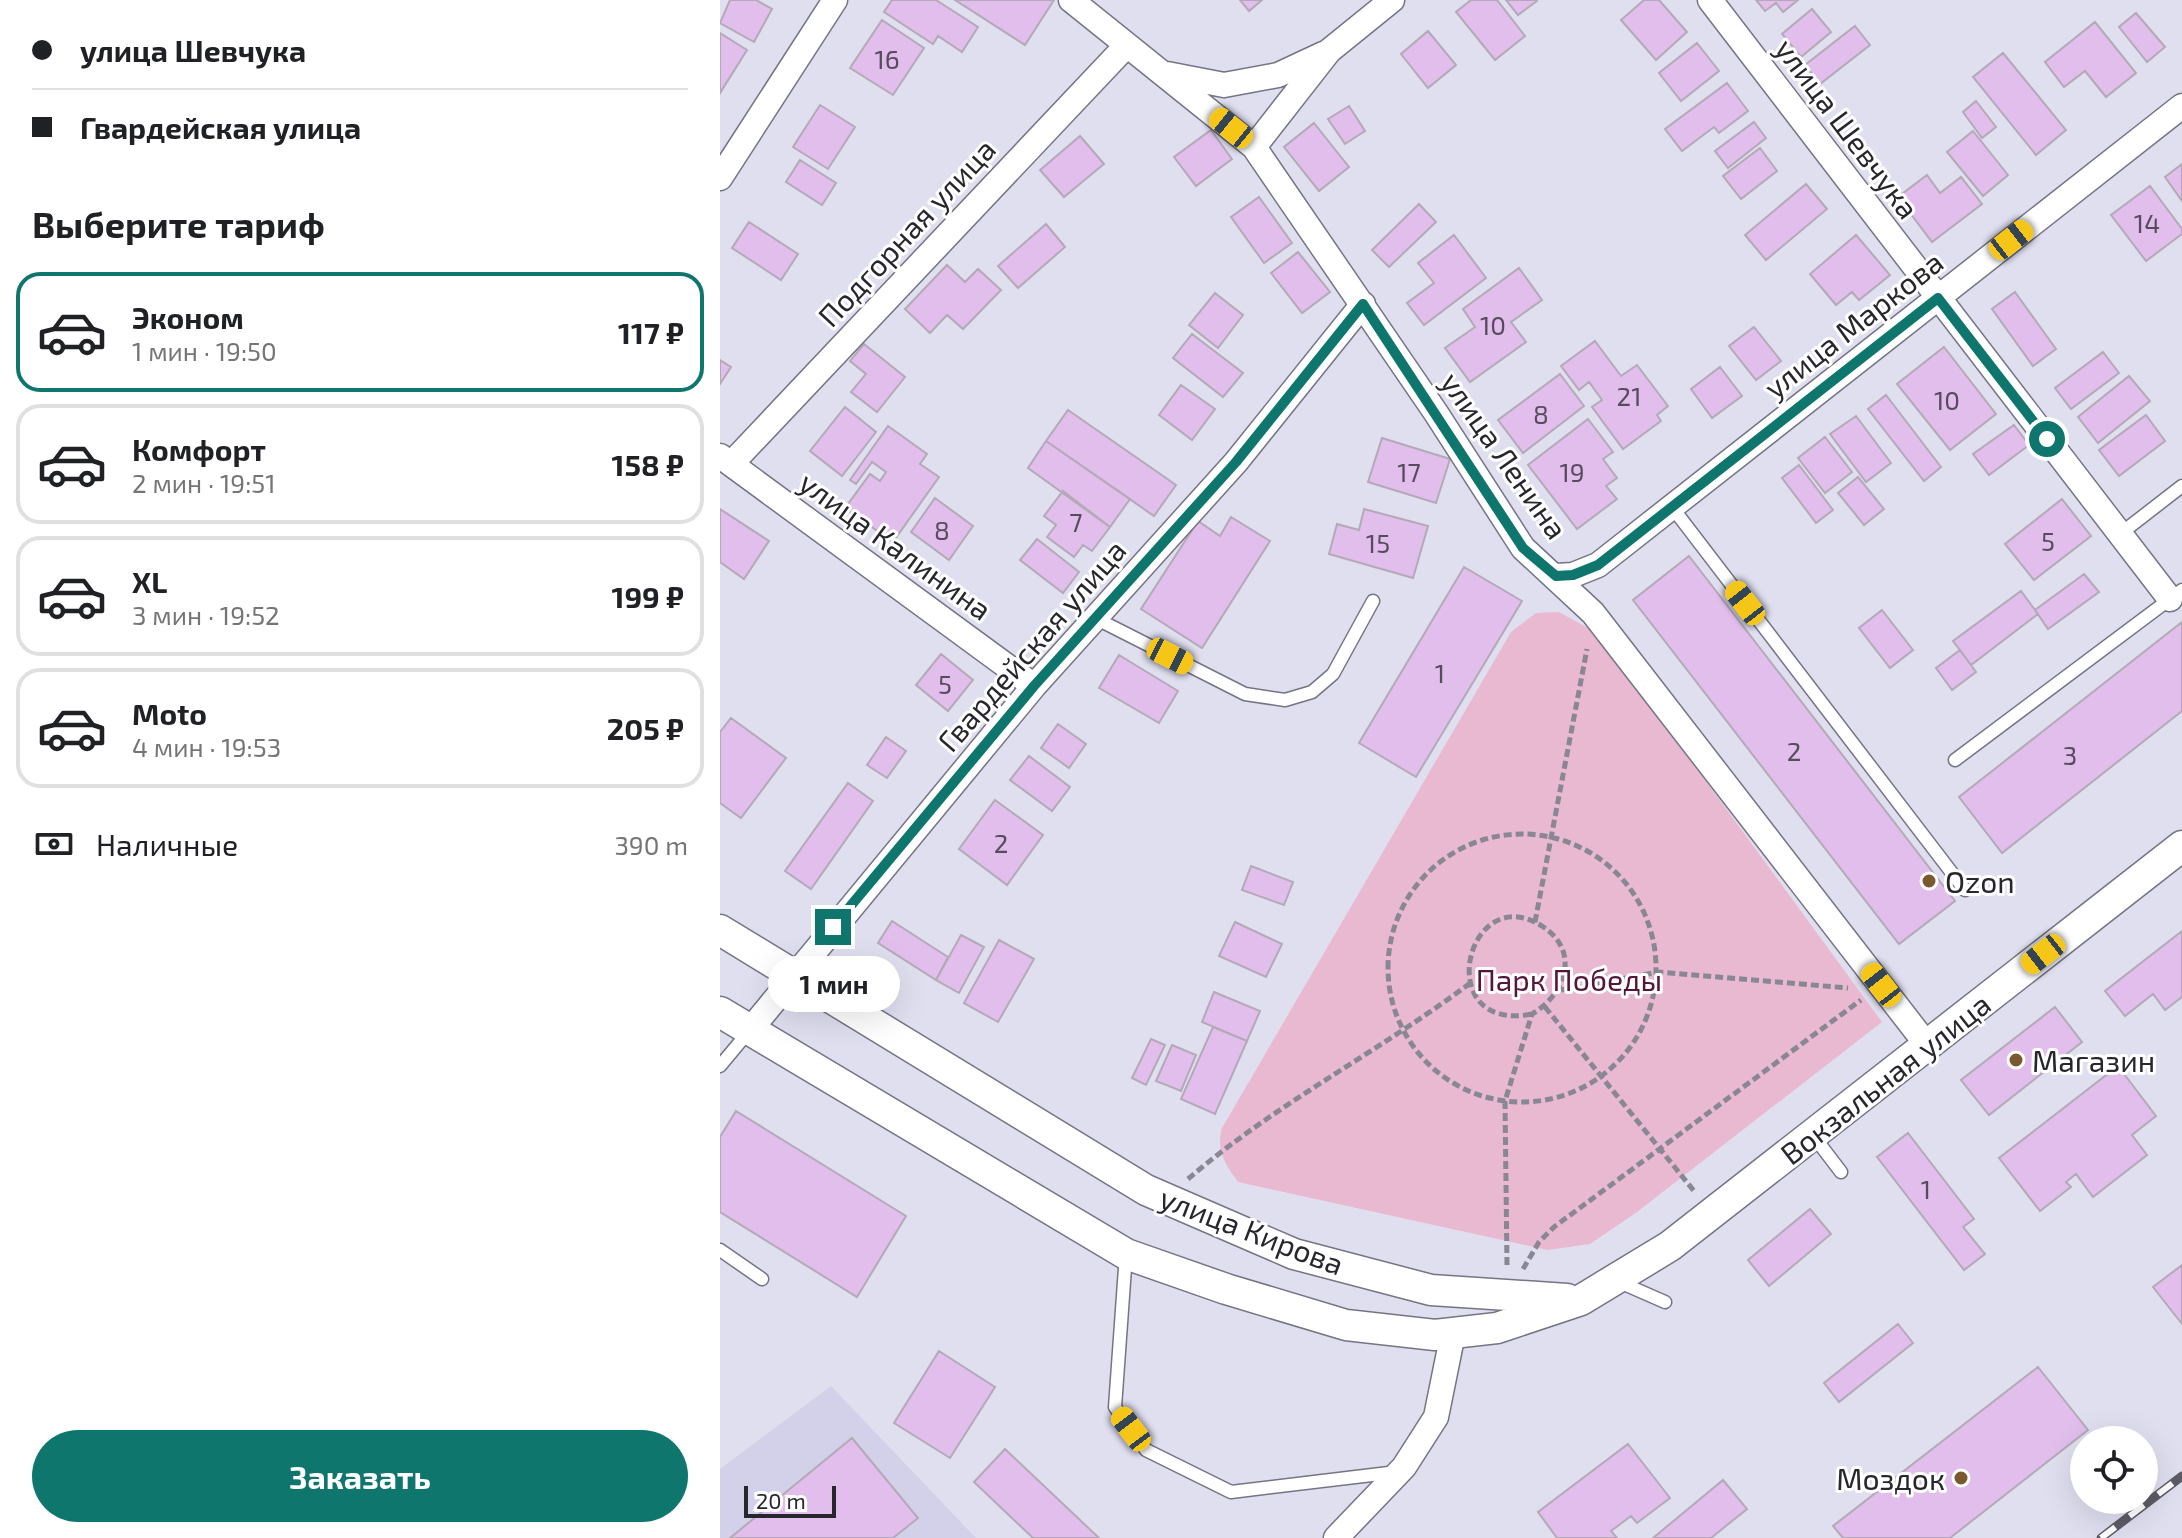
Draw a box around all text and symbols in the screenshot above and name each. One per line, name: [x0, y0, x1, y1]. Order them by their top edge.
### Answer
street label: улица Шевчука: [1768, 31, 1927, 226]
text: улица Шевчука: [80, 32, 306, 68]
house number: 16: [874, 43, 900, 74]
car: [1205, 104, 1257, 152]
text: Гвардейская улица: [80, 109, 361, 145]
street label: Подгорная улица: [810, 131, 1003, 334]
text: Выберите тариф: [32, 202, 325, 245]
house number: 14: [2134, 207, 2160, 238]
car: [1985, 216, 2037, 264]
street label: улица Маркова: [1756, 243, 1950, 406]
icon: car: [36, 296, 108, 368]
text: Эконом: [132, 299, 244, 335]
house number: 10: [1480, 309, 1506, 340]
text: 117 ₽: [618, 314, 684, 350]
text: 1 мин · 19:50: [132, 335, 277, 366]
street label: улица Ленина: [1433, 365, 1576, 546]
house number: 21: [1617, 380, 1641, 411]
house number: 10: [1934, 384, 1960, 415]
house number: 8: [1533, 398, 1549, 429]
route start: [2029, 421, 2065, 457]
icon: car: [36, 428, 108, 500]
text: Комфорт: [132, 431, 266, 467]
text: 158 ₽: [612, 446, 684, 482]
house number: 17: [1397, 456, 1421, 487]
house number: 19: [1559, 456, 1585, 487]
street label: улица Калинина: [792, 463, 999, 628]
text: 2 мин · 19:51: [132, 467, 276, 498]
house number: 7: [1069, 506, 1083, 537]
house number: 8: [934, 514, 950, 545]
house number: 5: [2041, 525, 2055, 556]
house number: 15: [1366, 527, 1390, 558]
street label: Гвардейская улица: [929, 532, 1133, 759]
icon: car: [36, 560, 108, 632]
text: XL: [132, 563, 167, 599]
car: [1721, 577, 1769, 629]
text: 199 ₽: [611, 578, 684, 614]
text: 3 мин · 19:52: [132, 599, 280, 630]
car: [1143, 634, 1197, 678]
house number: 1: [1435, 657, 1445, 688]
house number: 5: [938, 668, 952, 699]
icon: car: [36, 692, 108, 764]
text: Moto: [132, 695, 207, 731]
text: 205 ₽: [607, 710, 684, 746]
text: 4 мин · 19:53: [132, 731, 281, 762]
house number: 2: [1787, 735, 1801, 766]
house number: 3: [2063, 739, 2077, 770]
icon: cash: [32, 822, 76, 866]
text: Наличные: [96, 826, 238, 862]
house number: 2: [994, 827, 1008, 858]
text: 390 m: [614, 829, 688, 860]
place label: Ozon: [1945, 863, 2015, 899]
marker: Ozon: [1920, 872, 1938, 890]
route end: [815, 909, 851, 945]
car: [2017, 930, 2069, 978]
callout: 1 мин: [767, 955, 899, 1011]
car: [1857, 959, 1905, 1011]
park label: Парк Победы: [1476, 961, 1662, 997]
text: 1 мин: [800, 968, 868, 999]
street label: Вокзальная улица: [1773, 985, 1998, 1172]
place label: Магазин: [2032, 1042, 2155, 1078]
marker: Магазин: [2007, 1051, 2025, 1069]
house number: 1: [1921, 1173, 1931, 1204]
street label: улица Кирова: [1155, 1178, 1349, 1282]
car: [1107, 1403, 1155, 1455]
map controls: [2070, 1426, 2158, 1514]
button: locate: [2070, 1426, 2158, 1514]
button: Заказать: [32, 1430, 688, 1522]
place label: Моздок: [1836, 1460, 1945, 1496]
marker: Моздок: [1952, 1469, 1970, 1487]
scale bar: [744, 1482, 836, 1518]
text: 20 m: [756, 1487, 806, 1513]

